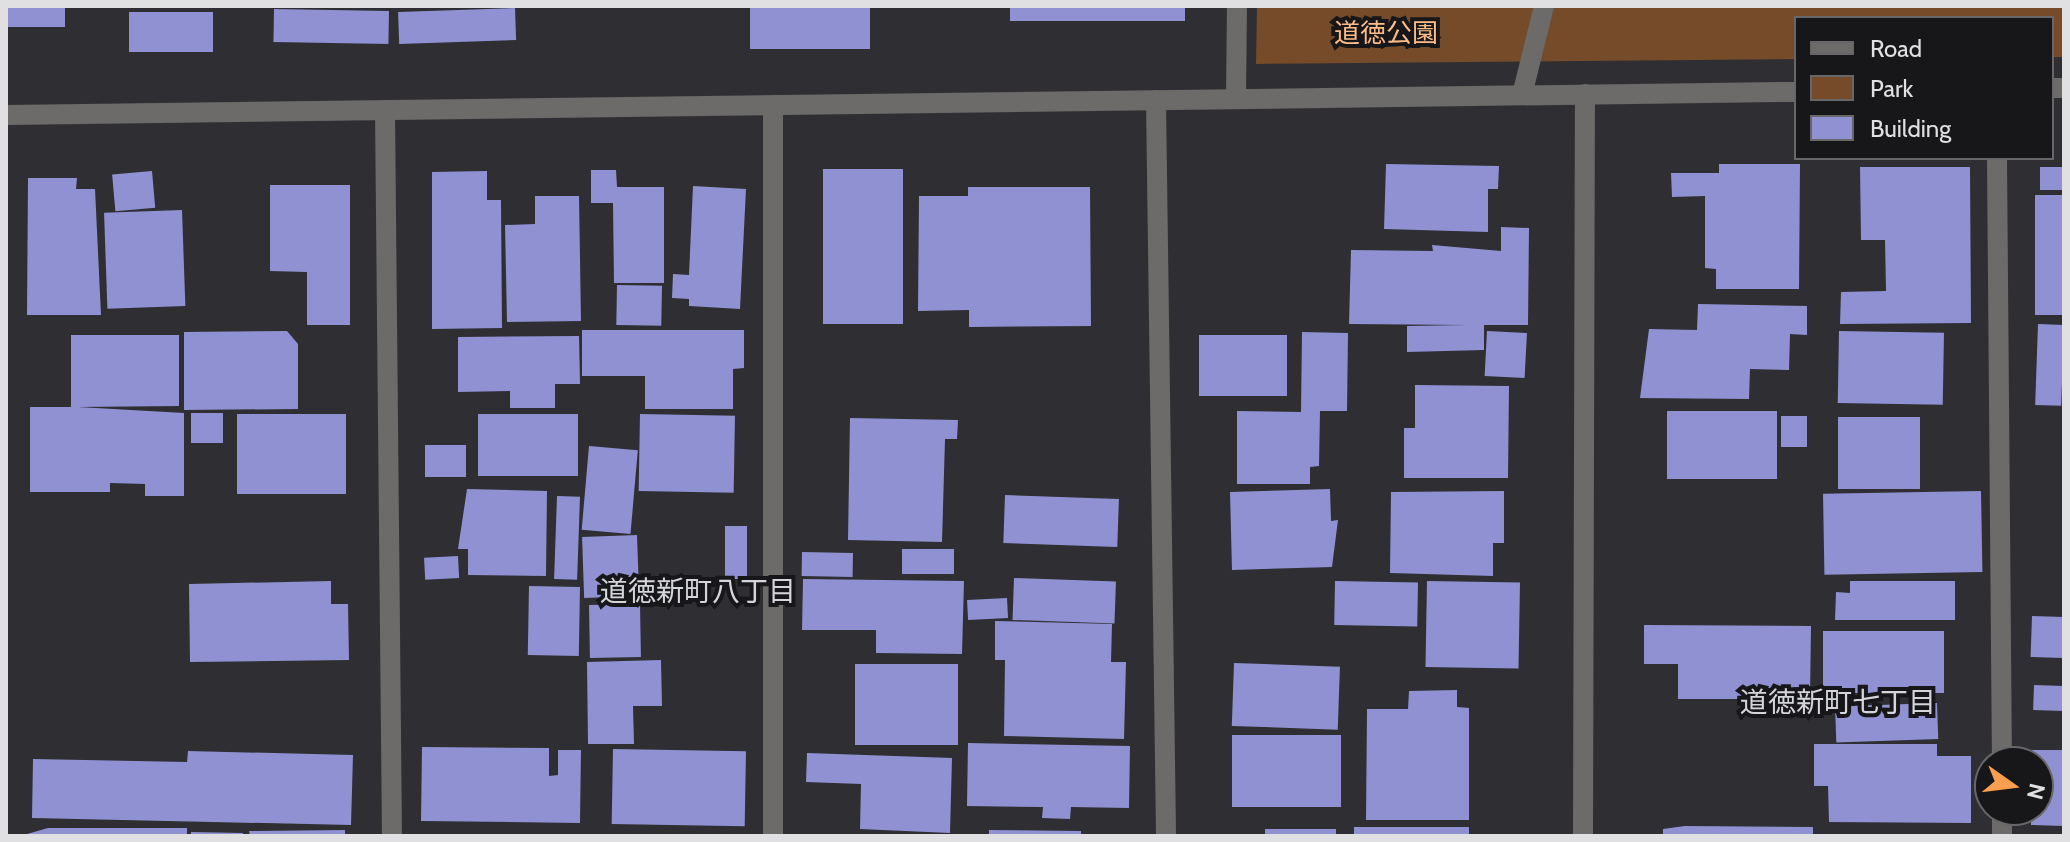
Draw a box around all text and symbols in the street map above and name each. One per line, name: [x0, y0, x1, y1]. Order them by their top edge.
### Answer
legend: [1794, 16, 2054, 160]
park label: 道徳公園: [1334, 18, 1438, 50]
text: Road: [1870, 34, 1922, 63]
text: Park: [1870, 74, 1913, 103]
text: Building: [1870, 114, 1951, 143]
district label: 道徳新町八丁目: [600, 574, 796, 608]
district label: 道徳新町七丁目: [1740, 685, 1936, 719]
north arrow: [1974, 746, 2054, 826]
text: N: [2021, 781, 2051, 802]

